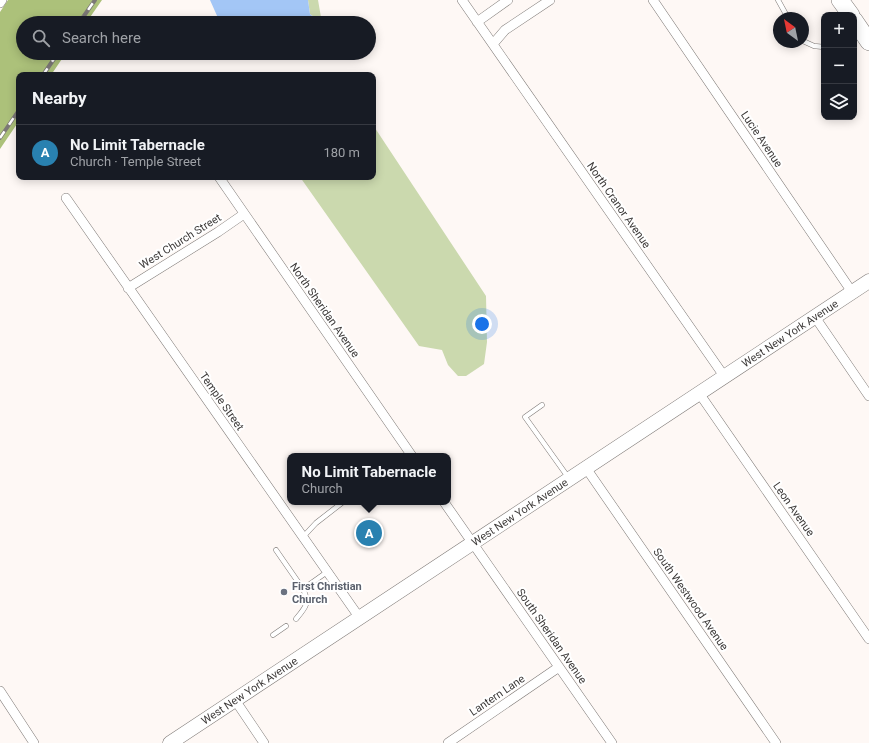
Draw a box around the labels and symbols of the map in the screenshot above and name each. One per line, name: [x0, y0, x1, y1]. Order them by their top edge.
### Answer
north arrow: [773, 12, 809, 48]
street label: Lucie Avenue: [738, 109, 785, 170]
street label: North Cranor Avenue: [584, 160, 653, 251]
street label: West Church Street: [137, 211, 224, 272]
street label: North Sheridan Avenue: [287, 261, 362, 360]
street label: West New York Avenue: [739, 297, 841, 370]
your location: [472, 314, 492, 334]
street label: Temple Street: [197, 370, 247, 433]
street label: West New York Avenue: [469, 476, 571, 549]
street label: Leon Avenue: [770, 480, 817, 539]
pin: A: [356, 518, 382, 548]
street label: South Westwood Avenue: [650, 546, 731, 653]
place label: First Christian Church: [292, 580, 362, 606]
street label: South Sheridan Avenue: [514, 586, 589, 686]
marker: First Christian Church: [279, 587, 289, 597]
street label: West New York Avenue: [199, 654, 300, 728]
street label: Lantern Lane: [467, 672, 527, 719]

